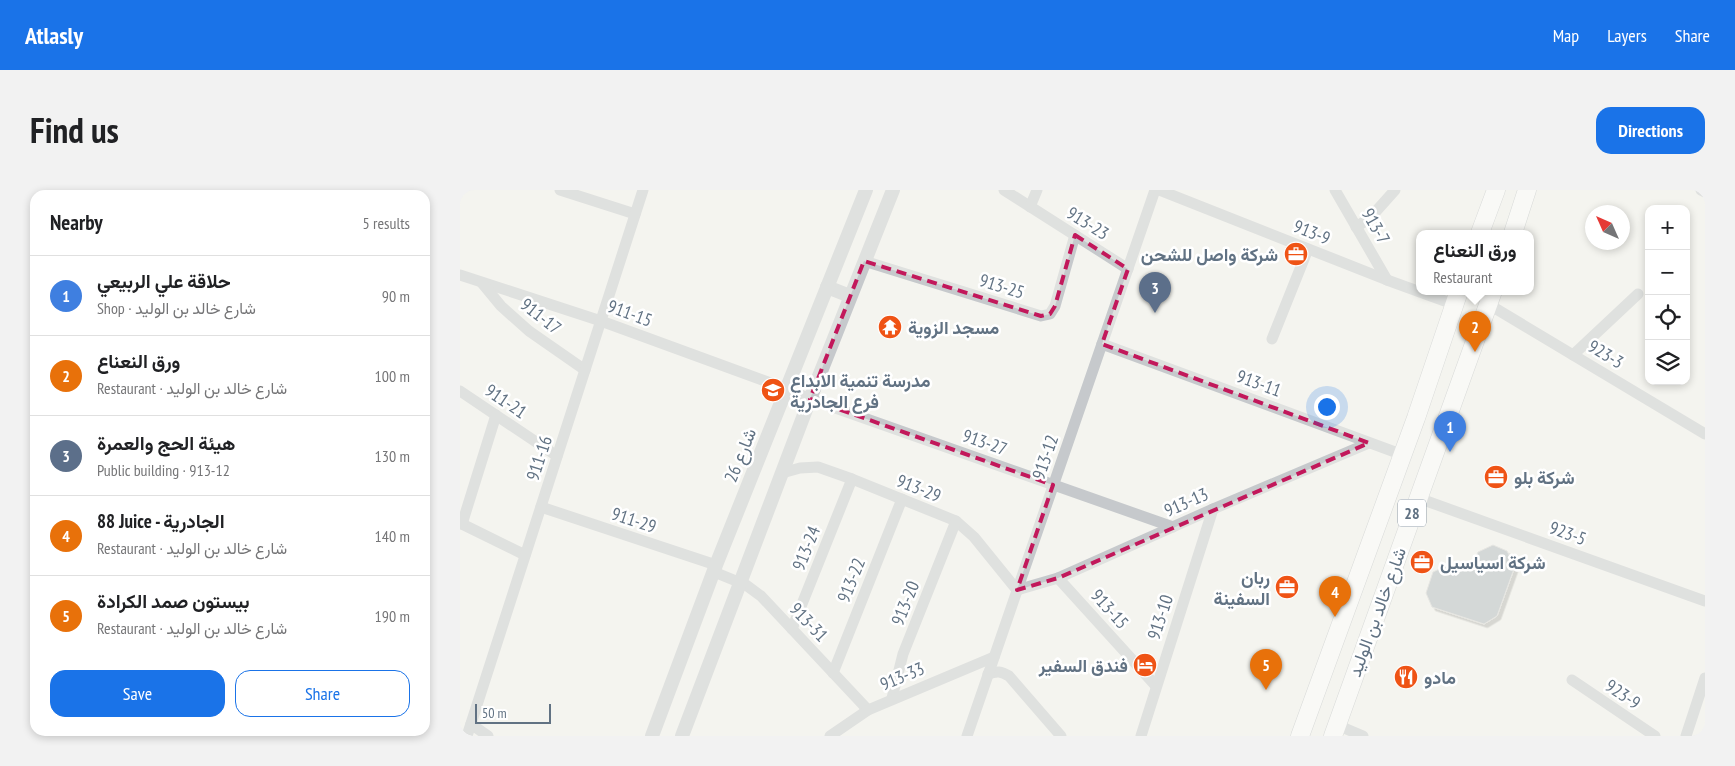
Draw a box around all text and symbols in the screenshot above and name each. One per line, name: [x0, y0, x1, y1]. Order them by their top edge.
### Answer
text: Atlasly: [25, 20, 83, 51]
text: Map: [1553, 24, 1579, 47]
text: Layers: [1607, 24, 1647, 47]
text: Share: [1675, 24, 1710, 47]
text: Find us: [30, 107, 119, 153]
button: Directions: [1596, 107, 1705, 154]
street label: 913-23: [1063, 201, 1113, 245]
street label: 913-7: [1357, 204, 1395, 248]
north arrow: [1585, 205, 1630, 250]
map controls: [1645, 205, 1690, 385]
button: +: [1645, 205, 1690, 250]
text: Nearby: [50, 209, 103, 236]
text: 5 results: [363, 213, 410, 233]
street label: 913-9: [1290, 214, 1334, 250]
popup: [1416, 230, 1534, 295]
text: ورق النعناع: [1433, 238, 1517, 262]
office icon: شركة واصل للشحن: [1283, 241, 1309, 267]
place label: شركة واصل للشحن: [1141, 243, 1278, 266]
button: −: [1645, 250, 1690, 295]
text: Restaurant: [1433, 267, 1492, 287]
street label: 913-25: [977, 268, 1027, 304]
text: حلاقة علي الربيعي: [97, 269, 231, 293]
pin: 3: [1139, 272, 1171, 313]
text: 1: [62, 286, 70, 306]
text: 90 m: [382, 286, 410, 306]
street label: 911-17: [516, 293, 566, 339]
street label: 911-15: [605, 294, 655, 332]
button: locate: [1645, 295, 1690, 340]
text: Shop · شارع خالد بن الوليد: [97, 298, 256, 318]
pin: 2: [1459, 311, 1491, 352]
temple icon: مسجد الزوية: [877, 314, 903, 340]
place label: مسجد الزوية: [908, 316, 1000, 339]
street label: 923-3: [1584, 334, 1628, 374]
button: layers: [1645, 340, 1690, 385]
text: ورق النعناع: [97, 349, 180, 373]
street label: 913-11: [1234, 364, 1284, 402]
text: 2: [62, 366, 70, 386]
text: 100 m: [375, 366, 410, 386]
place label: مدرسة تنمية الابداع فرع الجادرية: [790, 369, 931, 414]
school or university icon: مدرسة تنمية الابداع فرع الجادرية: [760, 377, 786, 403]
text: Restaurant · شارع خالد بن الوليد: [97, 378, 287, 398]
street label: 911-21: [481, 379, 531, 423]
your location: [1314, 394, 1340, 420]
pin: 1: [1434, 411, 1466, 452]
street label: 913-27: [960, 424, 1010, 460]
street label: شارع 26: [719, 425, 762, 486]
text: هيئة الحج والعمرة: [97, 431, 235, 455]
street label: 913-12: [1027, 432, 1063, 482]
street label: 911-16: [521, 433, 557, 483]
text: 3: [62, 446, 70, 466]
text: 130 m: [375, 446, 410, 466]
text: Public building · 913-12: [97, 460, 230, 480]
office icon: شركة بلو: [1483, 464, 1509, 490]
place label: شركة بلو: [1514, 466, 1575, 489]
street label: 913-29: [893, 469, 945, 507]
street label: 913-13: [1160, 482, 1212, 522]
road number: 28: [1398, 499, 1426, 526]
street label: 911-29: [609, 502, 659, 538]
text: 88 Juice - الجادرية: [97, 509, 225, 533]
street label: 923-5: [1546, 516, 1590, 550]
street label: 913-24: [787, 522, 825, 574]
text: 4: [62, 526, 70, 546]
text: 140 m: [375, 526, 410, 546]
text: Restaurant · شارع خالد بن الوليد: [97, 538, 287, 558]
street label: شارع خالد بن الوليد: [1343, 544, 1412, 680]
office icon: شركة اسياسيل: [1409, 549, 1435, 575]
place label: شركة اسياسيل: [1440, 551, 1546, 574]
street label: 913-22: [832, 554, 870, 606]
place label: ربان السفينة: [1214, 566, 1270, 610]
office icon: ربان السفينة: [1274, 574, 1300, 600]
pin: 4: [1319, 576, 1351, 617]
street label: 913-20: [886, 577, 924, 629]
street label: 913-15: [1086, 584, 1134, 634]
text: بيستون صمد الكرادة: [97, 589, 250, 613]
street label: 913-10: [1142, 592, 1178, 642]
street label: 913-31: [785, 598, 833, 646]
text: 5: [62, 606, 70, 626]
text: 190 m: [375, 606, 410, 626]
text: Restaurant · شارع خالد بن الوليد: [97, 618, 287, 638]
pin: 5: [1250, 649, 1282, 690]
hotel icon: فندق السفير: [1132, 652, 1158, 678]
place label: فندق السفير: [1038, 654, 1128, 677]
street label: 913-33: [876, 656, 928, 696]
restaurant icon: مادو: [1393, 664, 1419, 690]
place label: مادو: [1424, 666, 1456, 689]
button: Save: [50, 670, 225, 717]
button: Share: [235, 670, 410, 717]
street label: 923-9: [1601, 674, 1645, 714]
scale bar: [475, 701, 551, 724]
text: 50 m: [482, 704, 507, 722]

